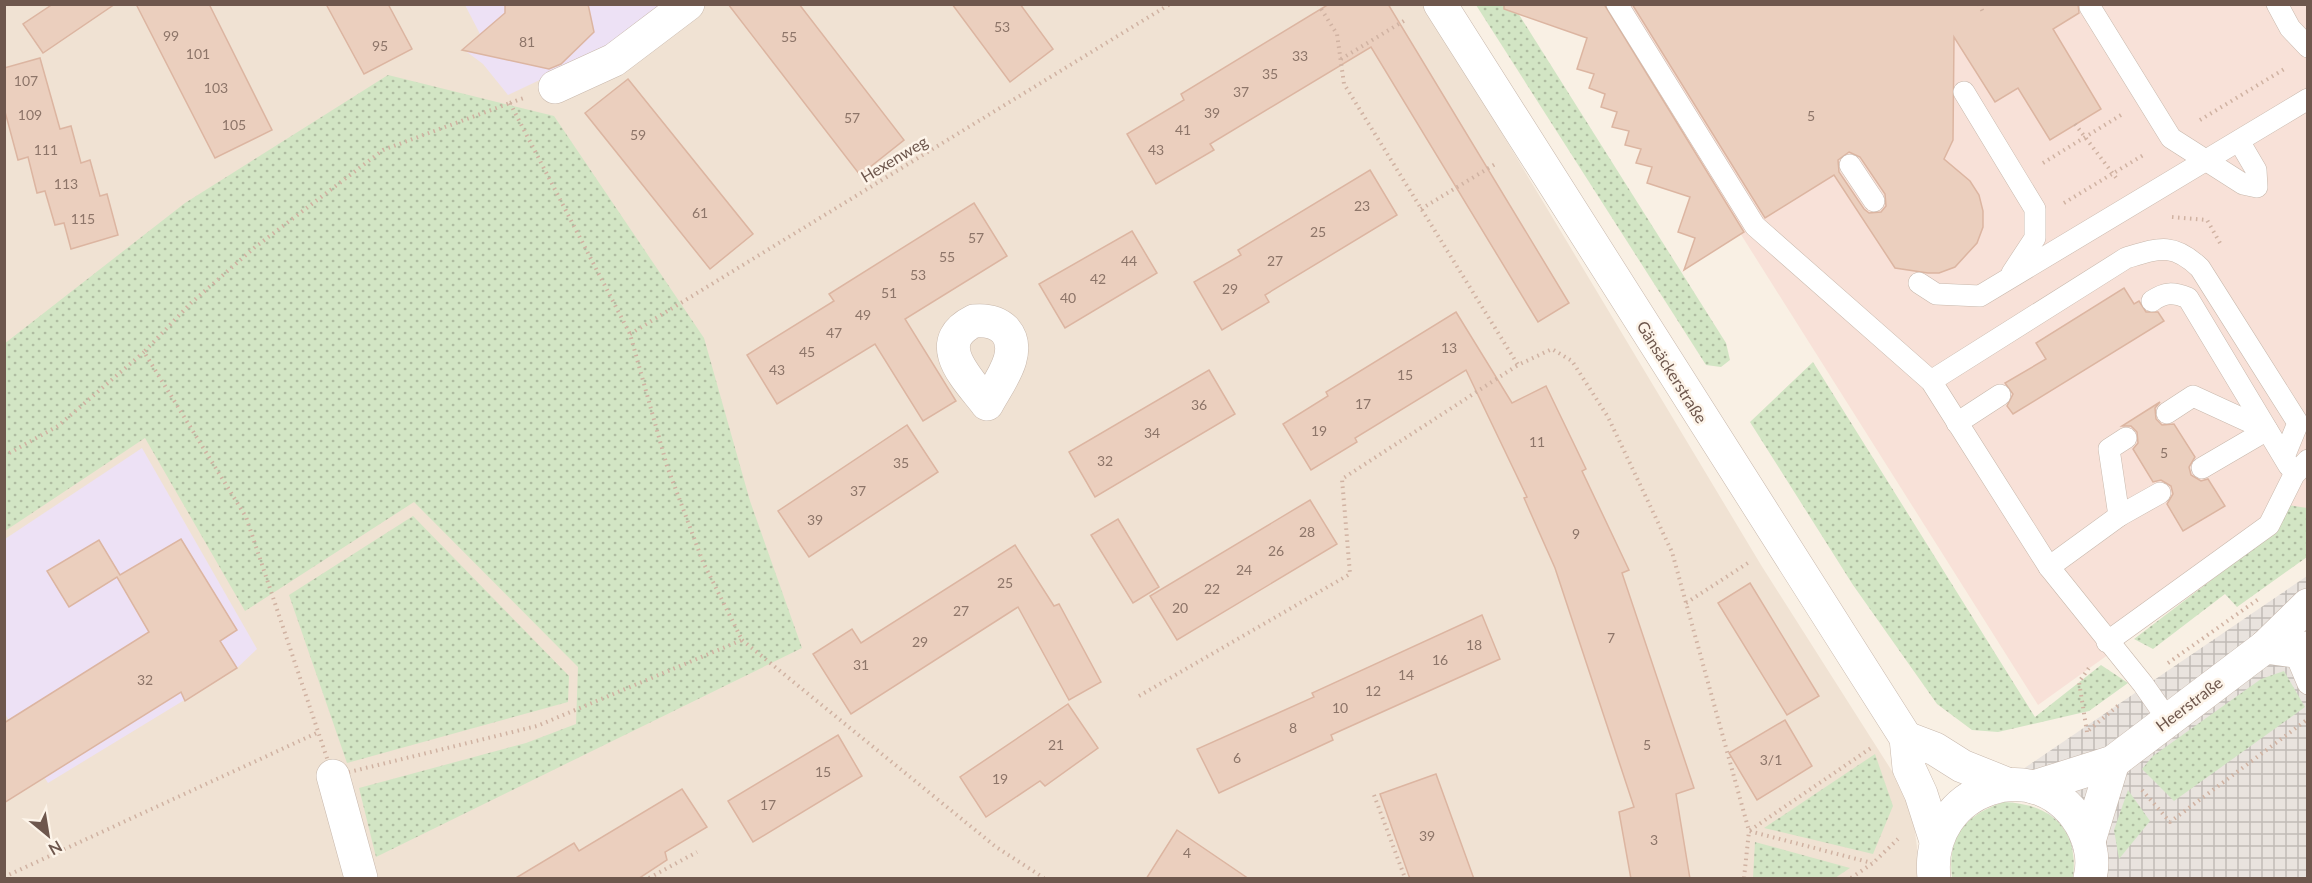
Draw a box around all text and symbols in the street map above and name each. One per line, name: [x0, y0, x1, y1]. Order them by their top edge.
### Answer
house number: 53: [994, 18, 1010, 35]
house number: 99: [163, 27, 179, 44]
house number: 55: [781, 28, 797, 45]
house number: 81: [519, 33, 535, 50]
house number: 95: [372, 37, 388, 54]
house number: 101: [186, 45, 210, 62]
house number: 33: [1292, 47, 1308, 64]
house number: 35: [1262, 65, 1278, 82]
house number: 107: [14, 72, 38, 89]
house number: 103: [204, 79, 228, 96]
house number: 37: [1233, 83, 1249, 100]
house number: 39: [1204, 104, 1220, 121]
house number: 109: [18, 106, 42, 123]
house number: 5: [1807, 107, 1815, 124]
house number: 57: [844, 109, 860, 126]
house number: 105: [222, 116, 246, 133]
house number: 41: [1175, 121, 1191, 138]
house number: 59: [630, 126, 646, 143]
street label: Hexenweg: [857, 131, 931, 186]
house number: 111: [34, 141, 58, 158]
house number: 43: [1148, 141, 1164, 158]
house number: 113: [54, 175, 78, 192]
house number: 23: [1354, 197, 1370, 214]
house number: 61: [692, 204, 708, 221]
house number: 115: [71, 210, 95, 227]
house number: 25: [1310, 223, 1326, 240]
house number: 57: [968, 229, 984, 246]
house number: 55: [939, 248, 955, 265]
house number: 44: [1121, 252, 1137, 269]
house number: 27: [1267, 252, 1283, 269]
house number: 53: [910, 266, 926, 283]
house number: 42: [1090, 270, 1106, 287]
house number: 29: [1222, 280, 1238, 297]
house number: 51: [881, 284, 897, 301]
house number: 40: [1060, 289, 1076, 306]
house number: 49: [855, 306, 871, 323]
street label: Gänsäckerstraße: [1633, 317, 1711, 426]
house number: 47: [826, 324, 842, 341]
house number: 13: [1441, 339, 1457, 356]
house number: 45: [799, 343, 815, 360]
house number: 43: [769, 361, 785, 378]
house number: 15: [1397, 366, 1413, 383]
house number: 17: [1355, 395, 1371, 412]
house number: 36: [1191, 396, 1207, 413]
house number: 19: [1311, 422, 1327, 439]
house number: 34: [1144, 424, 1160, 441]
house number: 11: [1529, 433, 1545, 450]
house number: 5: [2160, 444, 2168, 461]
house number: 32: [1097, 452, 1113, 469]
house number: 35: [893, 454, 909, 471]
house number: 37: [850, 482, 866, 499]
house number: 39: [807, 511, 823, 528]
house number: 28: [1299, 523, 1315, 540]
house number: 9: [1572, 525, 1580, 542]
house number: 26: [1268, 542, 1284, 559]
house number: 24: [1236, 561, 1252, 578]
house number: 25: [997, 574, 1013, 591]
house number: 22: [1204, 580, 1220, 597]
house number: 20: [1172, 599, 1188, 616]
house number: 27: [953, 602, 969, 619]
house number: 7: [1607, 629, 1615, 646]
house number: 29: [912, 633, 928, 650]
house number: 18: [1466, 636, 1482, 653]
house number: 16: [1432, 651, 1448, 668]
house number: 31: [853, 656, 869, 673]
house number: 14: [1398, 666, 1414, 683]
house number: 32: [137, 671, 153, 688]
street label: Heerstraße: [2152, 672, 2226, 735]
house number: 12: [1365, 682, 1381, 699]
house number: 10: [1332, 699, 1348, 716]
house number: 8: [1289, 719, 1297, 736]
house number: 21: [1048, 736, 1064, 753]
house number: 5: [1643, 736, 1651, 753]
house number: 6: [1233, 749, 1241, 766]
house number: 3/1: [1760, 751, 1782, 768]
house number: 15: [815, 763, 831, 780]
house number: 19: [992, 770, 1008, 787]
house number: 17: [760, 796, 776, 813]
north arrow: [18, 805, 78, 865]
house number: 39: [1419, 827, 1435, 844]
house number: 3: [1650, 831, 1658, 848]
text: N: [46, 837, 66, 860]
house number: 4: [1183, 844, 1191, 861]

